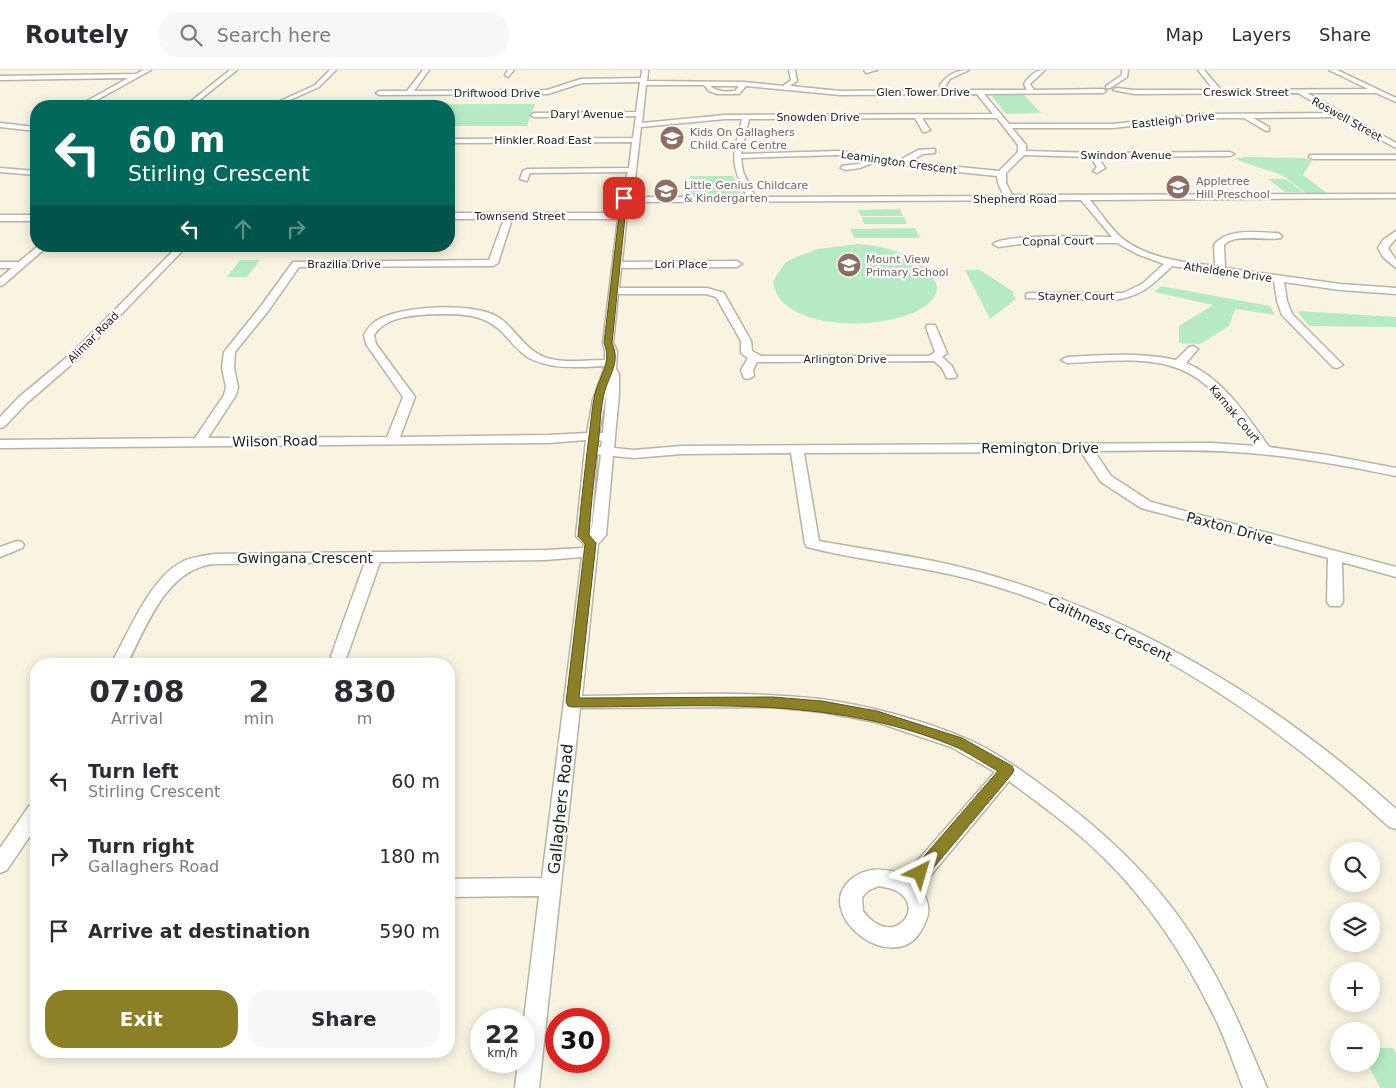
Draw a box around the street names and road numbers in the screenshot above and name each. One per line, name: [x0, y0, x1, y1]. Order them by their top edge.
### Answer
street label: Glen Tower Drive: [876, 86, 970, 99]
street label: Creswick Street: [1203, 86, 1290, 99]
street label: Driftwood Drive: [454, 87, 540, 100]
street label: Roswell Street: [1309, 95, 1385, 144]
street label: Daryl Avenue: [550, 108, 624, 121]
street label: Eastleigh Drive: [1131, 110, 1215, 131]
street label: Snowden Drive: [776, 111, 860, 124]
street label: Hinkler Road East: [494, 134, 592, 147]
street label: Leamington Crescent: [840, 148, 959, 177]
street label: Swindon Avenue: [1080, 149, 1172, 162]
street label: Shepherd Road: [973, 193, 1057, 206]
street label: Townsend Street: [474, 210, 566, 223]
street label: Copnal Court: [1022, 234, 1095, 249]
street label: Brazilia Drive: [307, 258, 381, 271]
street label: Lori Place: [655, 258, 708, 271]
street label: Atheldene Drive: [1183, 260, 1273, 285]
street label: Stayner Court: [1038, 290, 1115, 303]
street label: Alimar Road: [65, 309, 122, 366]
street label: Arlington Drive: [804, 353, 887, 366]
street label: Karnak Court: [1207, 383, 1263, 447]
street label: Wilson Road: [232, 432, 318, 450]
street label: Remington Drive: [981, 440, 1099, 456]
street label: Paxton Drive: [1185, 509, 1275, 547]
street label: Gwingana Crescent: [237, 550, 374, 566]
street label: Caithness Crescent: [1045, 593, 1175, 665]
street label: Gallaghers Road: [544, 743, 577, 875]

